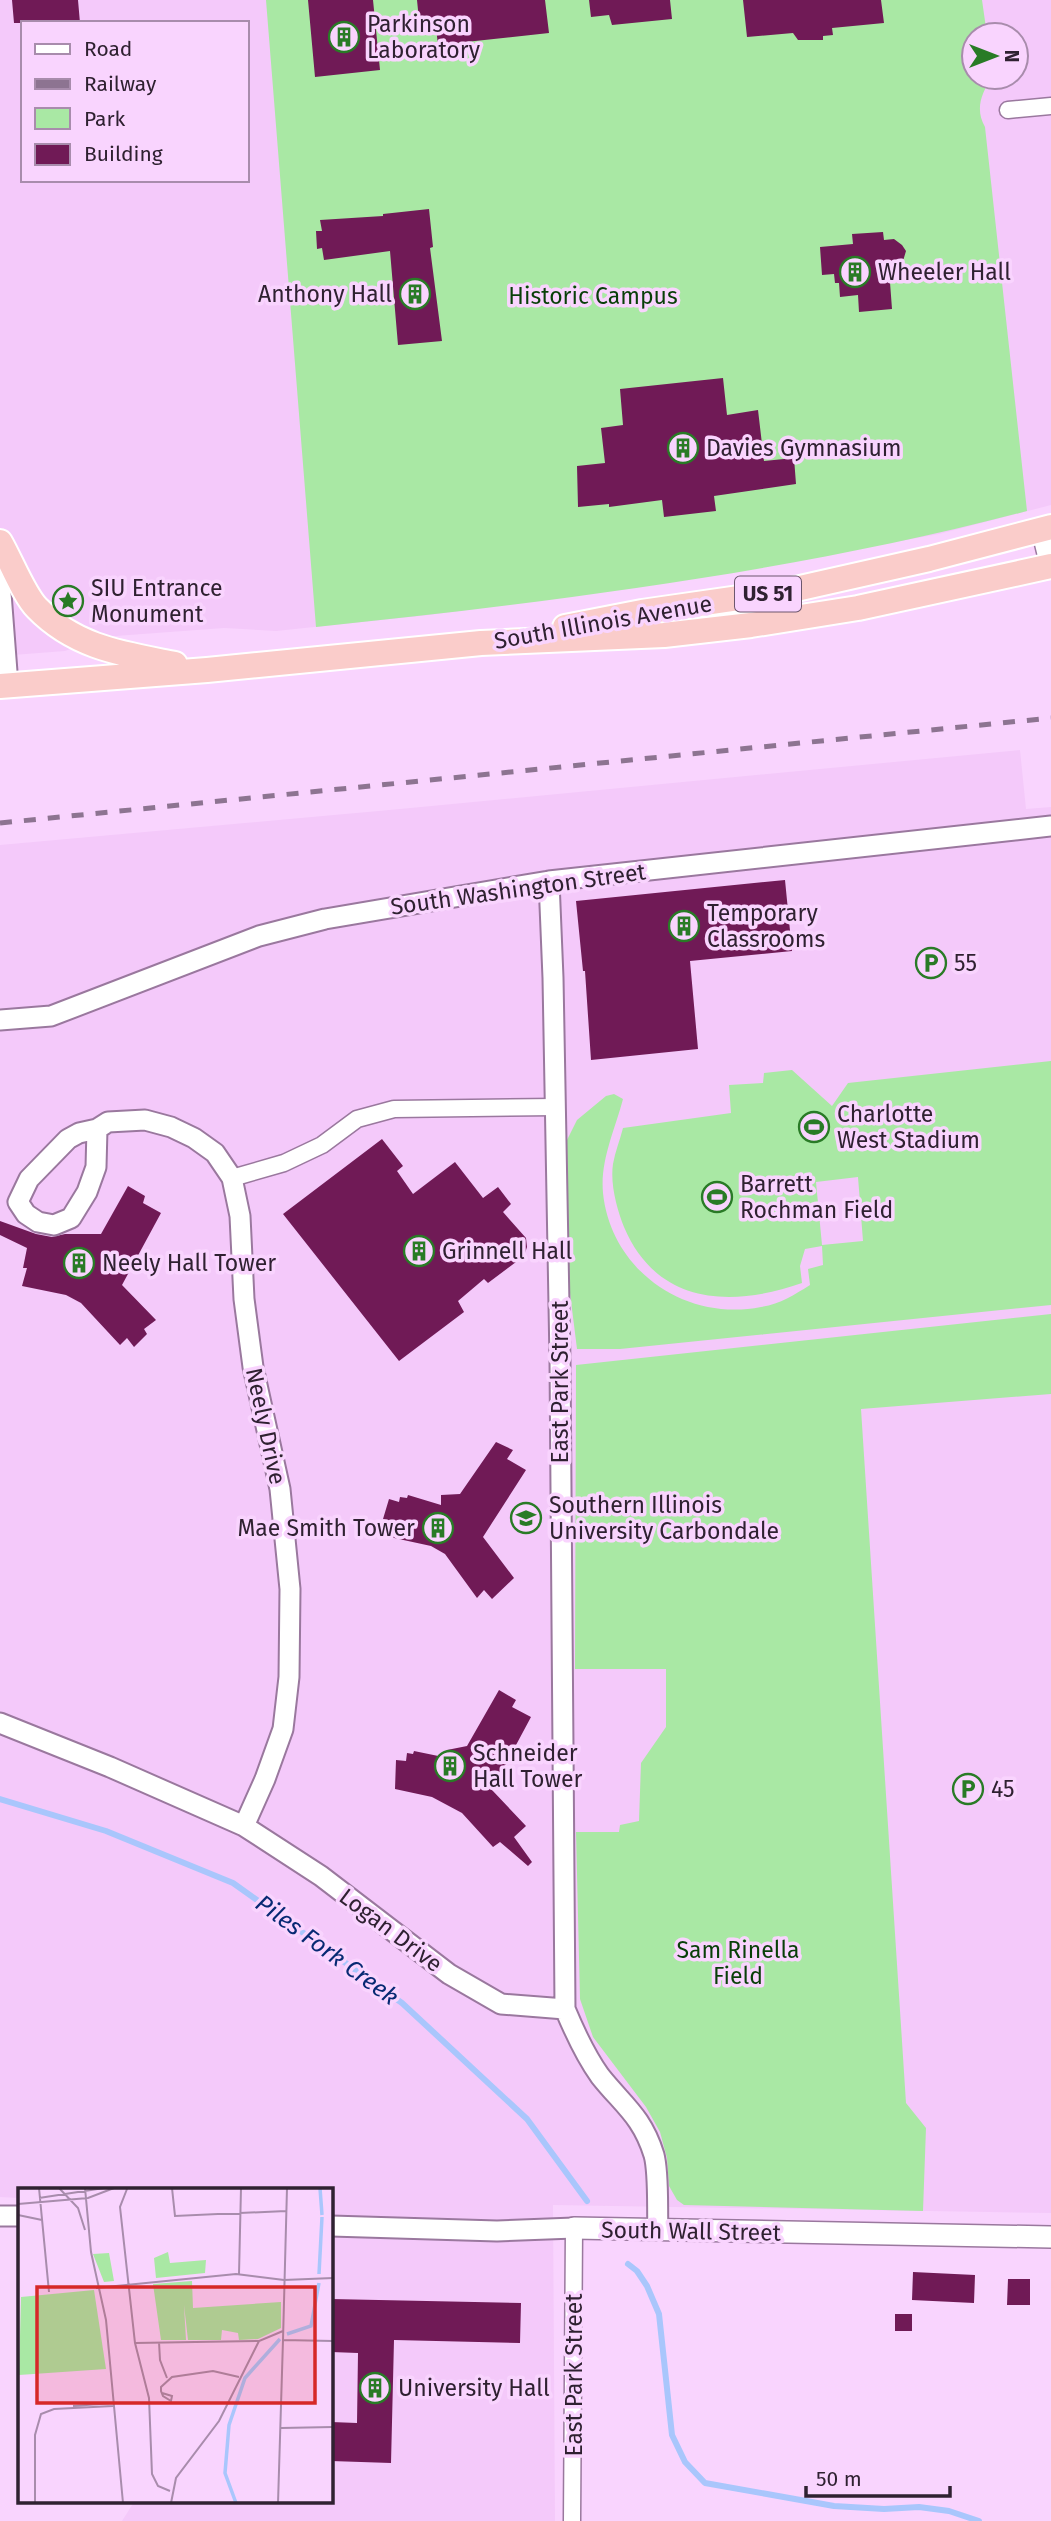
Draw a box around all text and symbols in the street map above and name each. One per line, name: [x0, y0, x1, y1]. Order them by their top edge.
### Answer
place label: Parkinson Laboratory: [367, 10, 481, 64]
building icon: Parkinson Laboratory: [327, 20, 361, 54]
legend: [21, 21, 248, 182]
north arrow: [960, 21, 1030, 91]
text: Road: [84, 36, 132, 62]
text: N: [1000, 50, 1023, 62]
text: Railway: [84, 71, 157, 97]
text: Park: [84, 106, 126, 132]
text: Building: [84, 141, 163, 167]
building icon: Wheeler Hall: [838, 255, 872, 289]
place label: Wheeler Hall: [878, 258, 1011, 286]
building icon: Anthony Hall: [398, 277, 432, 311]
place label: Anthony Hall: [258, 280, 392, 308]
park label: Historic Campus: [508, 282, 678, 310]
building icon: Davies Gymnasium: [666, 431, 700, 465]
place label: Davies Gymnasium: [706, 434, 902, 462]
place label: SIU Entrance Monument: [91, 574, 223, 628]
road number: US 51: [735, 576, 801, 612]
place icon: SIU Entrance Monument: [51, 584, 85, 618]
street label: South Illinois Avenue: [492, 589, 714, 655]
street label: South Washington Street: [389, 857, 648, 921]
place label: Temporary Classrooms: [707, 899, 825, 953]
building icon: Temporary Classrooms: [667, 909, 701, 943]
parking icon: 55: [914, 946, 948, 980]
place label: 55: [954, 949, 977, 977]
place label: Charlotte West Stadium: [837, 1100, 980, 1154]
sports icon: Charlotte West Stadium: [797, 1110, 831, 1144]
place label: Barrett Rochman Field: [740, 1170, 893, 1224]
sports icon: Barrett Rochman Field: [700, 1180, 734, 1214]
building icon: Grinnell Hall: [402, 1234, 436, 1268]
place label: Grinnell Hall: [442, 1237, 573, 1265]
building icon: Neely Hall Tower: [62, 1246, 96, 1280]
place label: Neely Hall Tower: [102, 1249, 276, 1277]
street label: East Park Street: [546, 1300, 574, 1464]
street label: Neely Drive: [240, 1365, 292, 1487]
place label: Southern Illinois University Carbondale: [549, 1491, 779, 1545]
school or university icon: Southern Illinois University Carbondale: [509, 1501, 543, 1535]
building icon: Mae Smith Tower: [421, 1511, 455, 1545]
place label: Mae Smith Tower: [237, 1514, 415, 1542]
place label: Schneider Hall Tower: [473, 1739, 583, 1793]
building icon: Schneider Hall Tower: [433, 1749, 467, 1783]
parking icon: 45: [951, 1772, 985, 1806]
place label: 45: [991, 1775, 1015, 1803]
street label: Logan Drive: [334, 1882, 448, 1978]
water label: Piles Fork Creek: [250, 1889, 404, 2011]
park label: Sam Rinella Field: [676, 1936, 800, 1990]
inset map: [18, 2188, 332, 2504]
street label: South Wall Street: [601, 2215, 782, 2247]
street label: East Park Street: [560, 2293, 588, 2457]
building icon: University Hall: [358, 2371, 392, 2405]
place label: University Hall: [398, 2374, 550, 2402]
scale bar: [806, 2454, 950, 2498]
text: 50 m: [816, 2466, 862, 2492]

